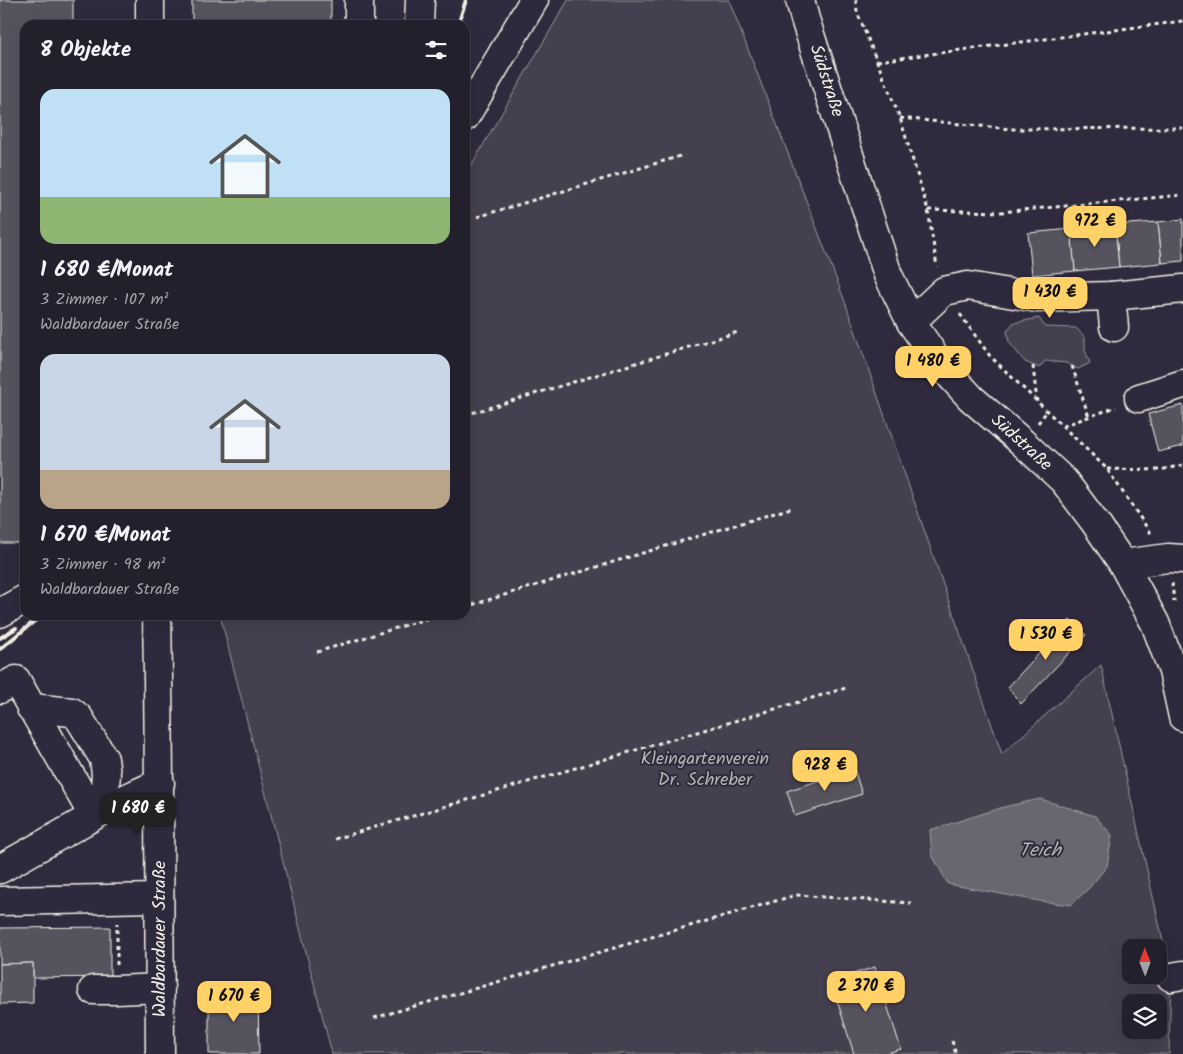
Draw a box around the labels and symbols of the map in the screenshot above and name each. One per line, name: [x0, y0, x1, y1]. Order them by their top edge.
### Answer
street label: Südstraße: [801, 41, 851, 121]
pin: 972 €: [1060, 206, 1130, 248]
pin: 1 430 €: [1004, 276, 1096, 319]
pin: 1 480 €: [887, 346, 979, 388]
street label: Südstraße: [983, 407, 1059, 479]
pin: 1 530 €: [1000, 618, 1092, 661]
park label: Kleingartenverein Dr. Schreber: [641, 745, 769, 795]
pin: 928 €: [790, 750, 860, 792]
pin: 1 680 €: [92, 792, 184, 835]
water label: Teich: [1019, 836, 1063, 866]
street label: Waldbardauer Straße: [146, 861, 175, 1017]
north arrow: [1122, 939, 1168, 984]
pin: 2 370 €: [820, 970, 912, 1013]
pin: 1 670 €: [188, 980, 280, 1023]

